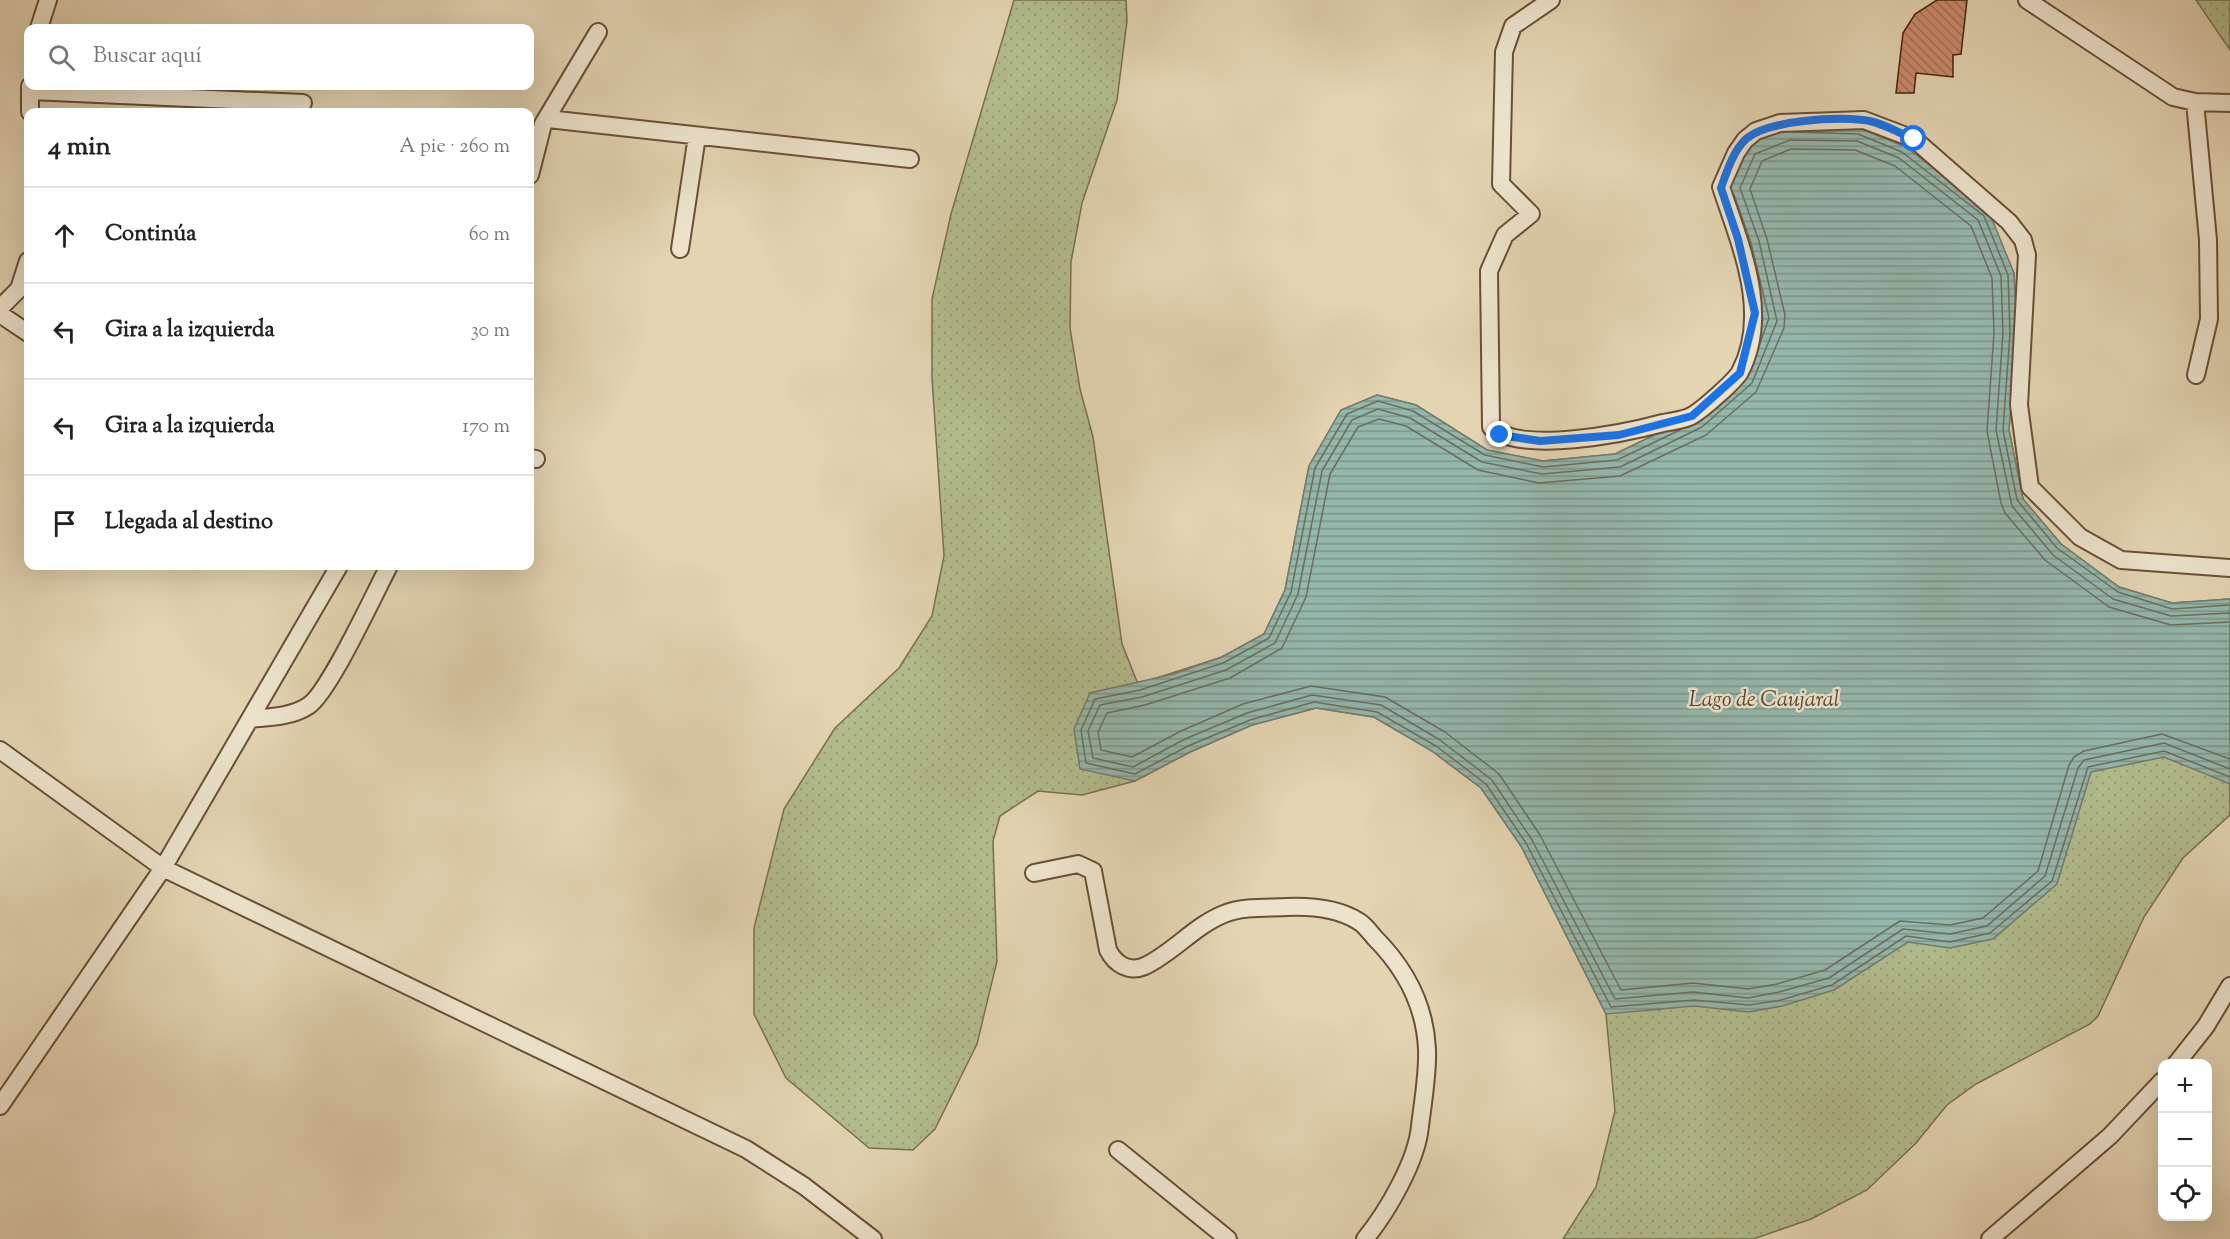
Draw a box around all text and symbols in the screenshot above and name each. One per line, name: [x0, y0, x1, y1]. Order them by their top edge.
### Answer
search box: [24, 24, 534, 90]
icon: search: [45, 41, 78, 74]
text: Buscar aquí: [93, 41, 202, 73]
route start: [1900, 125, 1926, 151]
text: 4 min: [48, 129, 111, 166]
text: A pie · 260 m: [399, 133, 510, 162]
icon: ahead: [48, 219, 81, 252]
text: Continúa: [105, 219, 196, 251]
text: 60 m: [469, 221, 510, 250]
icon: left: [48, 315, 81, 348]
text: Gira a la izquierda: [105, 315, 275, 347]
text: 30 m: [471, 317, 510, 346]
icon: left: [48, 411, 81, 444]
text: Gira a la izquierda: [105, 411, 275, 443]
text: 170 m: [462, 413, 510, 442]
route end: [1486, 421, 1512, 447]
icon: arrive: [48, 507, 81, 540]
text: Llegada al destino: [105, 507, 273, 539]
water label: Lago de Caujaral: [1688, 685, 1840, 717]
map controls: [2158, 1059, 2212, 1221]
button: +: [2158, 1059, 2212, 1113]
button: −: [2158, 1113, 2212, 1167]
button: locate: [2158, 1167, 2212, 1221]

